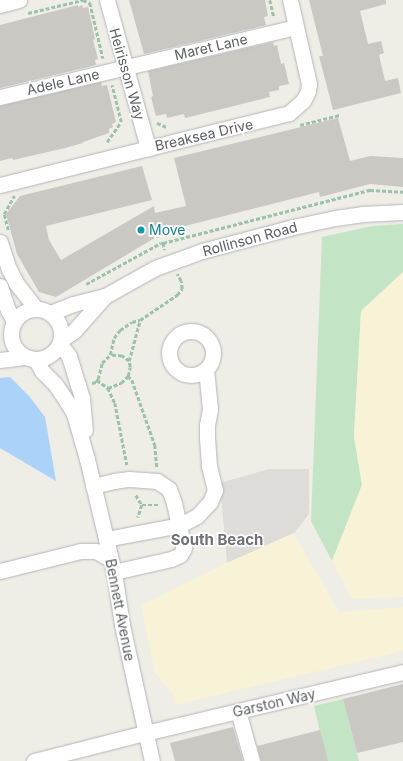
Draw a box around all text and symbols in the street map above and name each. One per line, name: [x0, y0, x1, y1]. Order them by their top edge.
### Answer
street label: Heirisson Way: [106, 26, 148, 122]
street label: Maret Lane: [173, 30, 249, 64]
street label: Adele Lane: [25, 65, 101, 99]
street label: Breaksea Drive: [153, 116, 255, 154]
street label: Rollinson Road: [201, 218, 299, 260]
place label: Move: [149, 222, 186, 238]
marker: Move: [136, 225, 146, 235]
district label: South Beach: [171, 531, 263, 549]
street label: Bennett Avenue: [102, 557, 138, 663]
street label: Garston Way: [231, 685, 317, 721]

